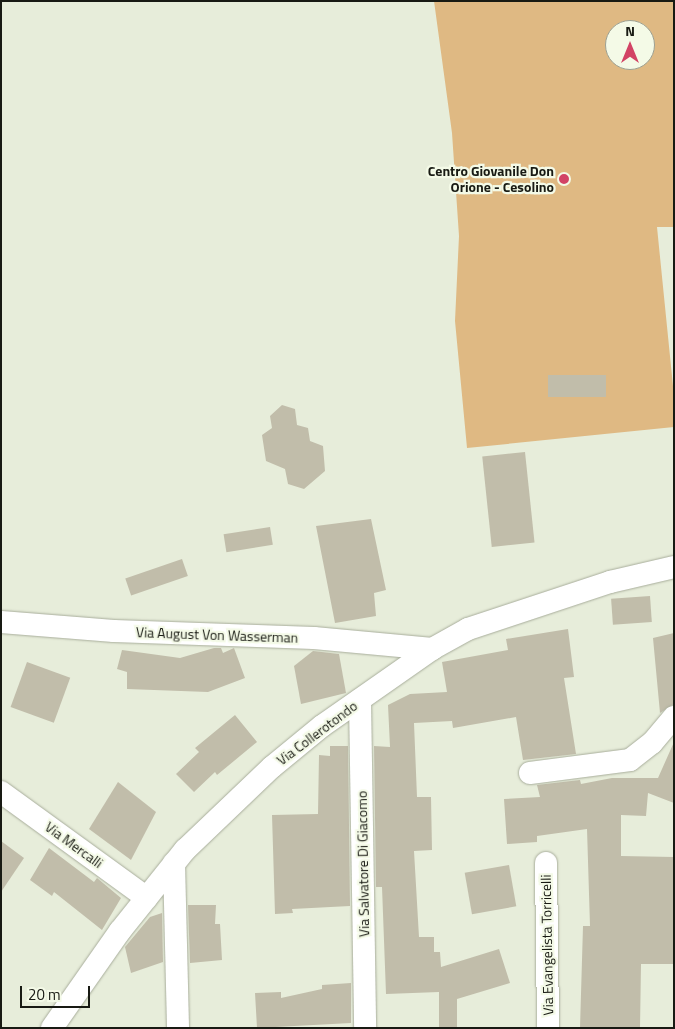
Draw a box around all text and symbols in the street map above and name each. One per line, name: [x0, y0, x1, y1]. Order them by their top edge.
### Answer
north arrow: [605, 20, 655, 70]
text: N: [625, 20, 635, 41]
place label: Centro Giovanile Don Orione - Cesolino: [428, 163, 554, 196]
marker: Centro Giovanile Don Orione - Cesolino: [558, 173, 570, 185]
street label: Via August Von Wasserman: [136, 624, 298, 646]
street label: Via Collerotondo: [273, 697, 361, 769]
street label: Via Salvatore Di Giacomo: [353, 791, 373, 937]
street label: Via Mercalli: [42, 818, 106, 872]
street label: Via Evangelista Torricelli: [537, 874, 557, 1016]
scale bar: [22, 976, 92, 1008]
text: 20 m: [28, 983, 61, 1006]

